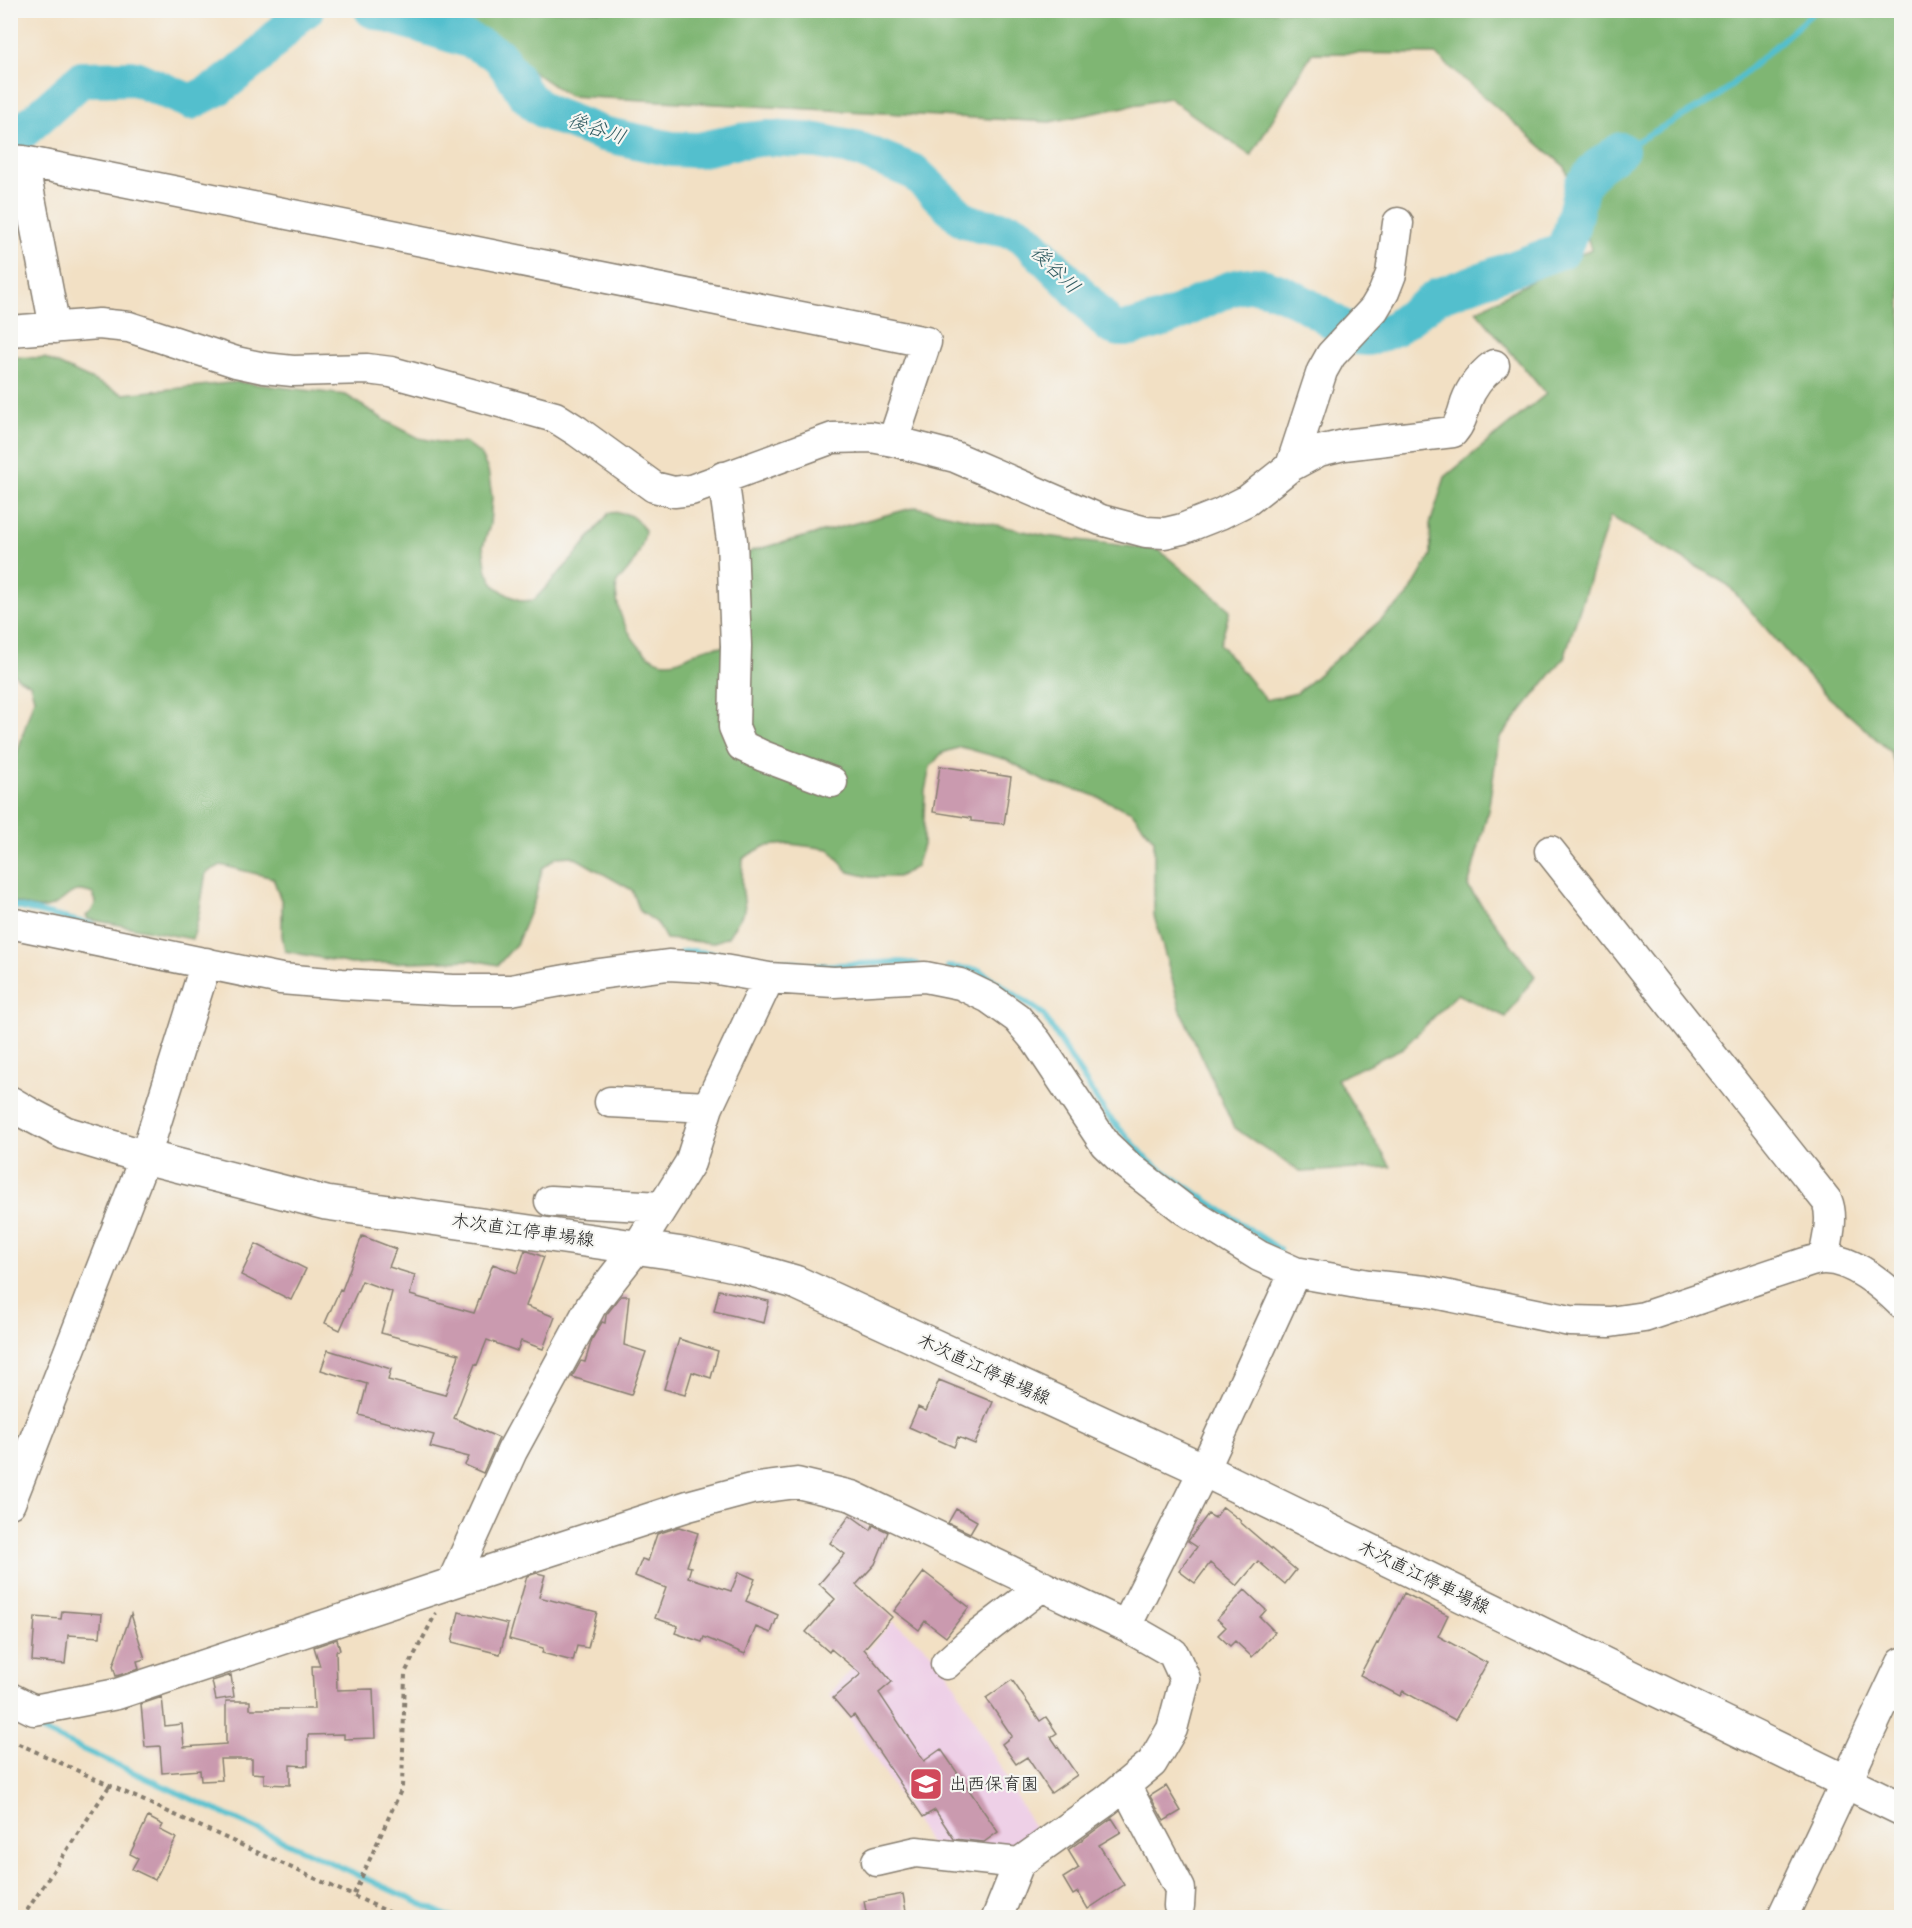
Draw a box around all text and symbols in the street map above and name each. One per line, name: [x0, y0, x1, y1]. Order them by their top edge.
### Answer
water label: 後谷川: [565, 105, 630, 149]
water label: 後谷川: [1026, 238, 1087, 299]
street label: 木次直江停車場線: [450, 1207, 596, 1251]
street label: 木次直江停車場線: [914, 1327, 1055, 1409]
street label: 木次直江停車場線: [1354, 1534, 1494, 1618]
school or university icon: 出西保育園: [908, 1766, 944, 1802]
place label: 出西保育園: [949, 1771, 1039, 1795]

